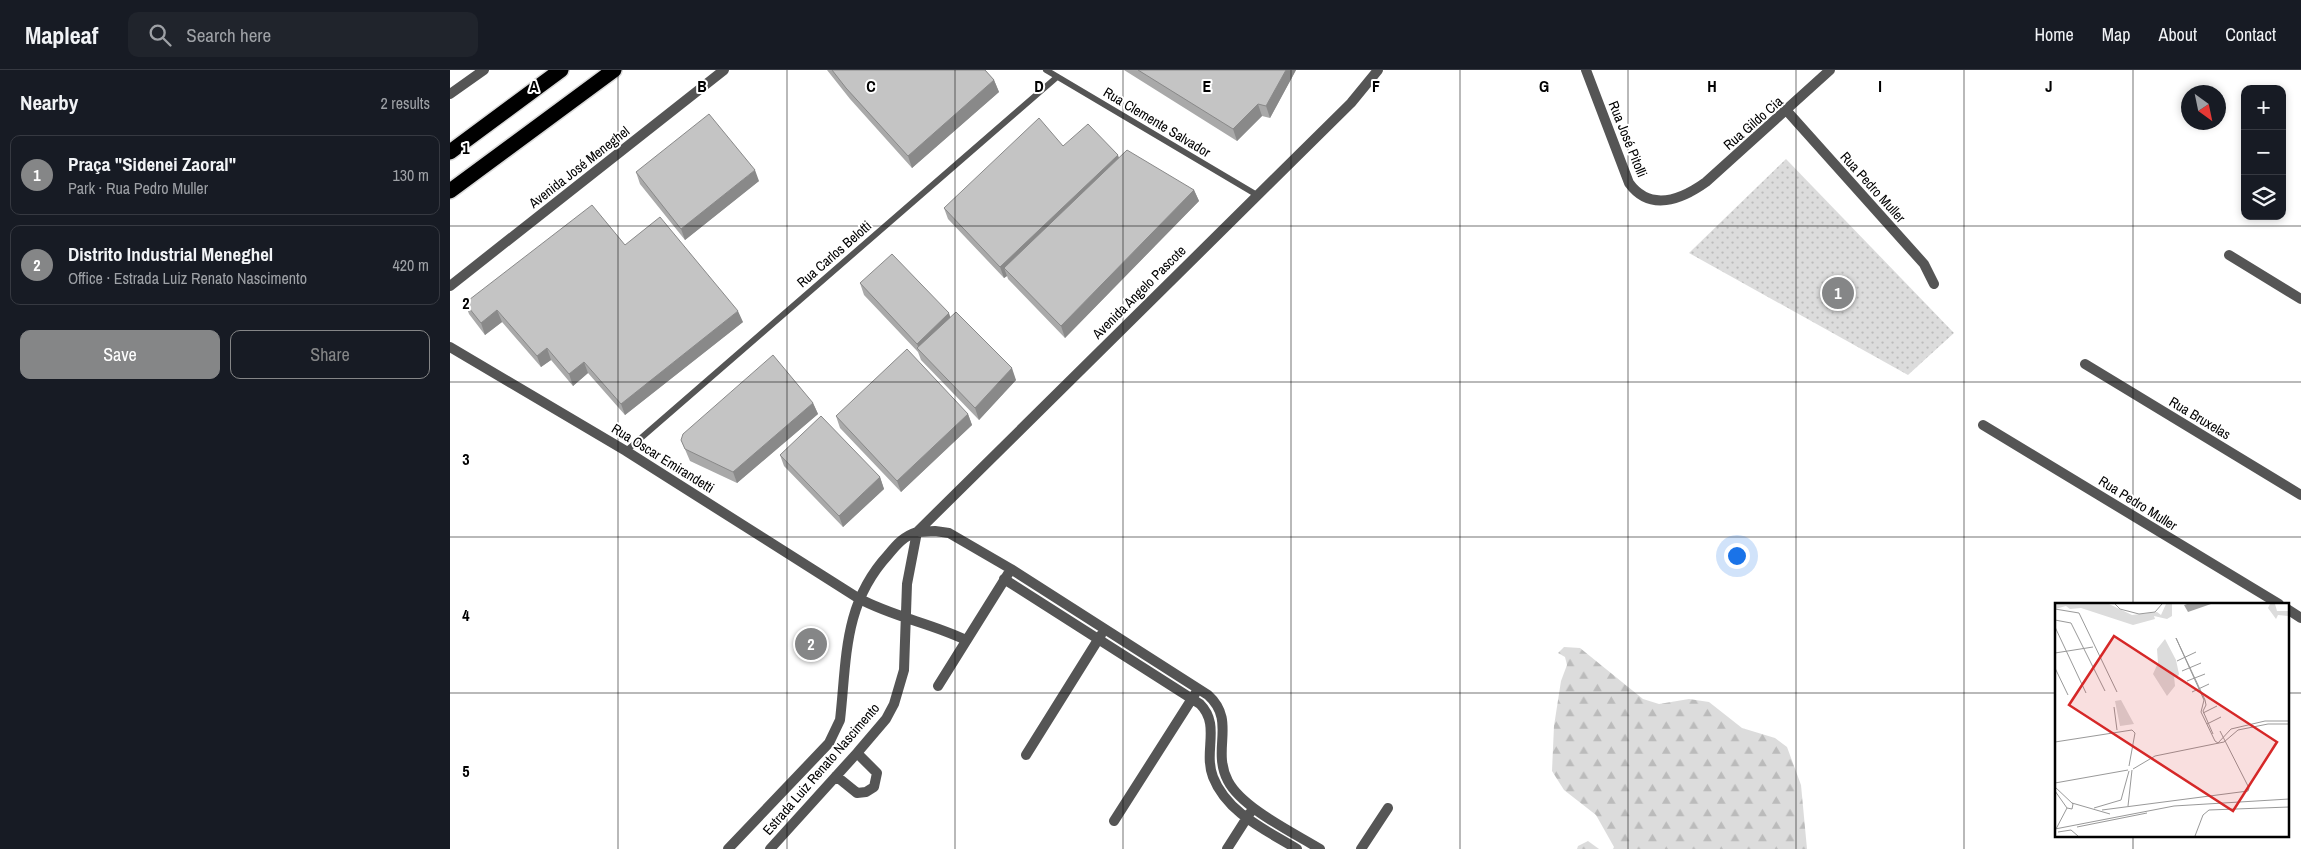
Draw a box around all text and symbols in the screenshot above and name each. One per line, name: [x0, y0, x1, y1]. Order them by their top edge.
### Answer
search box: [128, 12, 478, 57]
text: Mapleaf: [25, 19, 98, 51]
icon: search: [146, 21, 174, 49]
text: Search here: [186, 22, 271, 48]
text: Home: [2034, 22, 2074, 47]
text: Map: [2102, 22, 2131, 47]
text: About: [2159, 22, 2197, 47]
text: Contact: [2225, 22, 2276, 47]
text: A: [529, 75, 539, 97]
text: B: [697, 75, 707, 97]
text: C: [866, 75, 876, 97]
text: D: [1034, 75, 1044, 97]
text: E: [1203, 75, 1212, 97]
text: F: [1372, 75, 1380, 97]
text: G: [1539, 75, 1549, 97]
text: H: [1707, 75, 1717, 97]
text: I: [1878, 75, 1882, 97]
text: J: [2045, 75, 2053, 97]
street label: Rua Clemente Salvador: [1100, 83, 1214, 161]
north arrow: [2181, 85, 2226, 130]
map controls: [2241, 85, 2286, 220]
button: +: [2241, 85, 2286, 130]
text: Nearby: [20, 88, 78, 117]
text: 2 results: [380, 92, 430, 114]
street label: Rua Gildo Cia: [1720, 92, 1787, 154]
street label: Rua José Pitolli: [1605, 98, 1651, 180]
street label: Avenida José Meneghel: [524, 122, 633, 213]
button: −: [2241, 130, 2286, 175]
text: 1: [462, 137, 470, 159]
street label: Rua Pedro Muller: [1836, 148, 1910, 226]
text: Praça "Sidenei Zaoral": [68, 151, 236, 177]
text: 1: [33, 164, 41, 186]
text: 130 m: [393, 164, 429, 186]
button: layers: [2241, 175, 2286, 220]
text: Park · Rua Pedro Muller: [68, 177, 208, 199]
street label: Rua Carlos Belotti: [793, 217, 875, 291]
text: Distrito Industrial Meneghel: [68, 241, 273, 267]
street label: Avenida Angelo Pascote: [1088, 241, 1190, 343]
text: 2: [33, 254, 41, 276]
text: 420 m: [393, 254, 429, 276]
text: Office · Estrada Luiz Renato Nascimento: [68, 267, 307, 289]
pin: 1: [1822, 274, 1854, 312]
text: 2: [462, 292, 470, 314]
button: Save: [20, 330, 220, 379]
button: Share: [230, 330, 430, 379]
street label: Rua Bruxelas: [2166, 393, 2234, 444]
street label: Rua Oscar Emirandetti: [608, 419, 718, 497]
text: 3: [462, 448, 470, 470]
street label: Rua Pedro Muller: [2095, 472, 2181, 534]
your location: [1724, 543, 1750, 569]
inset map: [2055, 603, 2288, 836]
text: 4: [462, 604, 470, 626]
pin: 2: [795, 625, 827, 663]
street label: Estrada Luiz Renato Nascimento: [759, 699, 883, 839]
text: 5: [462, 760, 470, 782]

